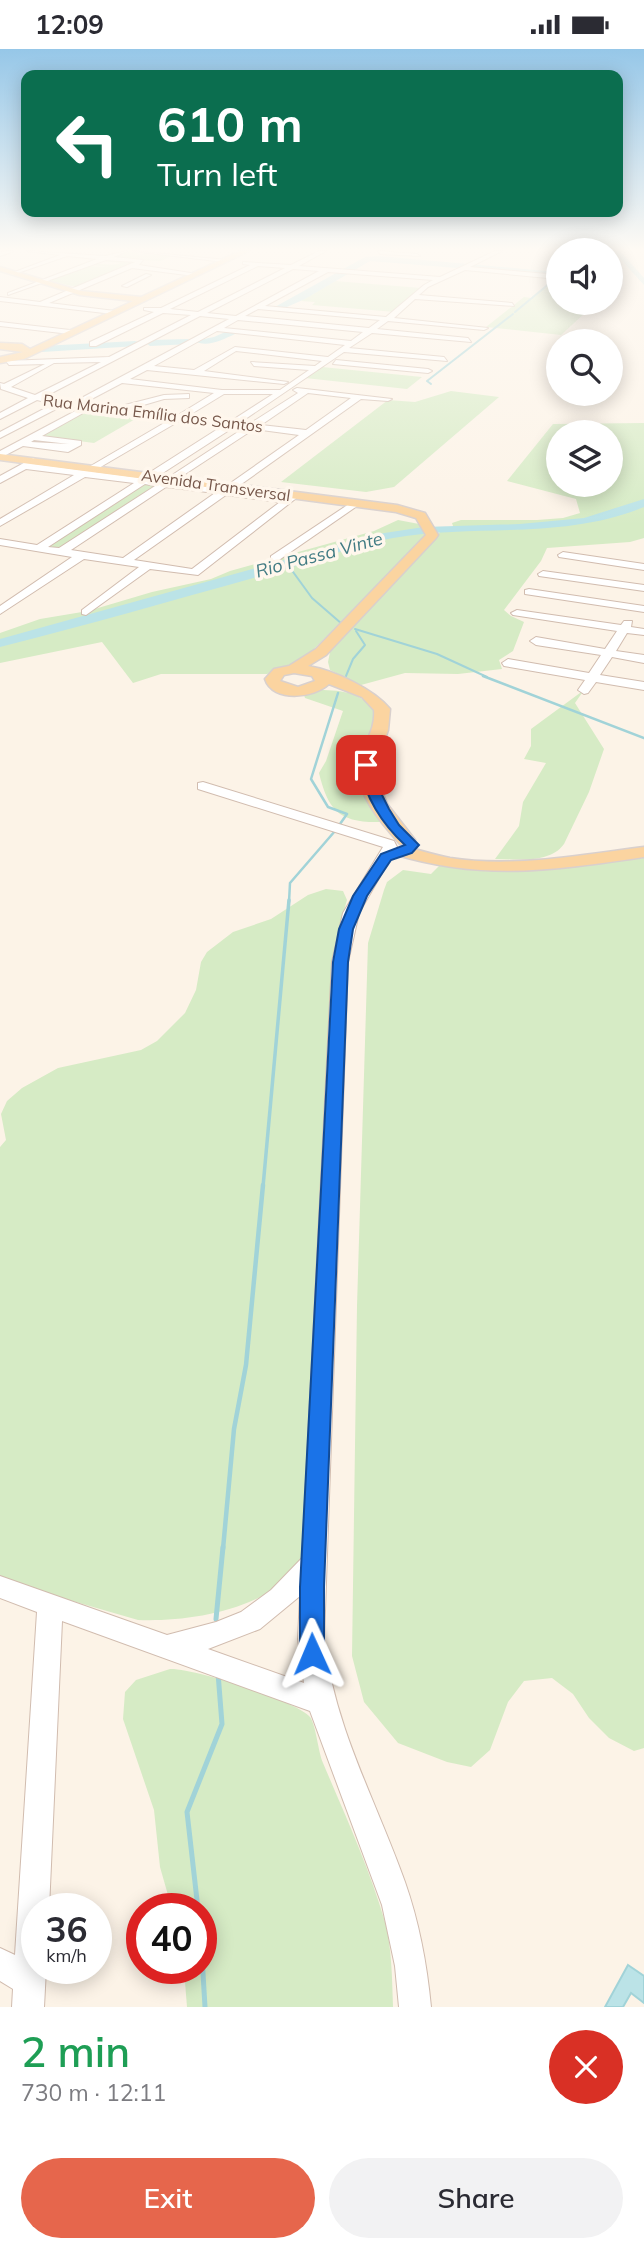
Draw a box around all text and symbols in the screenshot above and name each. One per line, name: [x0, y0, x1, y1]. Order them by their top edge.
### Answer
text: 12:09: [35, 8, 104, 41]
text: 610 m: [157, 93, 303, 154]
icon: left: [42, 98, 133, 189]
text: Turn left: [157, 154, 277, 194]
map controls: [546, 238, 623, 497]
button: sound: [546, 238, 623, 315]
button: search: [546, 329, 623, 406]
street label: Rua Marina Emília dos Santos: [42, 390, 264, 436]
button: layers: [546, 420, 623, 497]
street label: Avenida Transversal: [140, 465, 292, 505]
water label: Rio Passa Vinte: [253, 526, 385, 583]
pin: [336, 735, 396, 795]
icon: arrive: [347, 746, 385, 784]
position arrow: [275, 1617, 349, 1691]
speed limit sign: 40: [126, 1893, 217, 1984]
text: 36: [45, 1907, 88, 1951]
text: km/h: [46, 1944, 87, 1967]
text: 2 min: [21, 2025, 130, 2078]
button: close: [549, 2030, 623, 2104]
text: 730 m · 12:11: [21, 2078, 166, 2107]
button: Exit: [21, 2158, 315, 2238]
button: Share: [329, 2158, 623, 2238]

